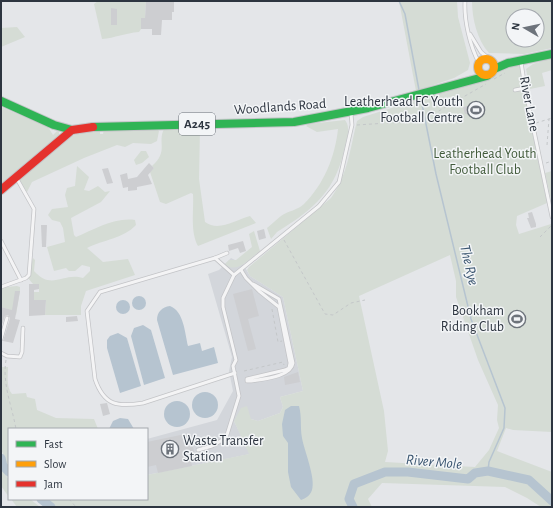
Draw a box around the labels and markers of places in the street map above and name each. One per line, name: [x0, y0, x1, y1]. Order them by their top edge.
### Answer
place label: Leatherhead FC Youth Football Centre: [344, 95, 463, 125]
sports icon: Leatherhead FC Youth Football Centre: [466, 100, 486, 120]
place label: Bookham Riding Club: [441, 304, 504, 334]
sports icon: Bookham Riding Club: [507, 309, 527, 329]
place label: Waste Transfer Station: [183, 434, 264, 464]
building icon: Waste Transfer Station: [160, 439, 180, 459]

